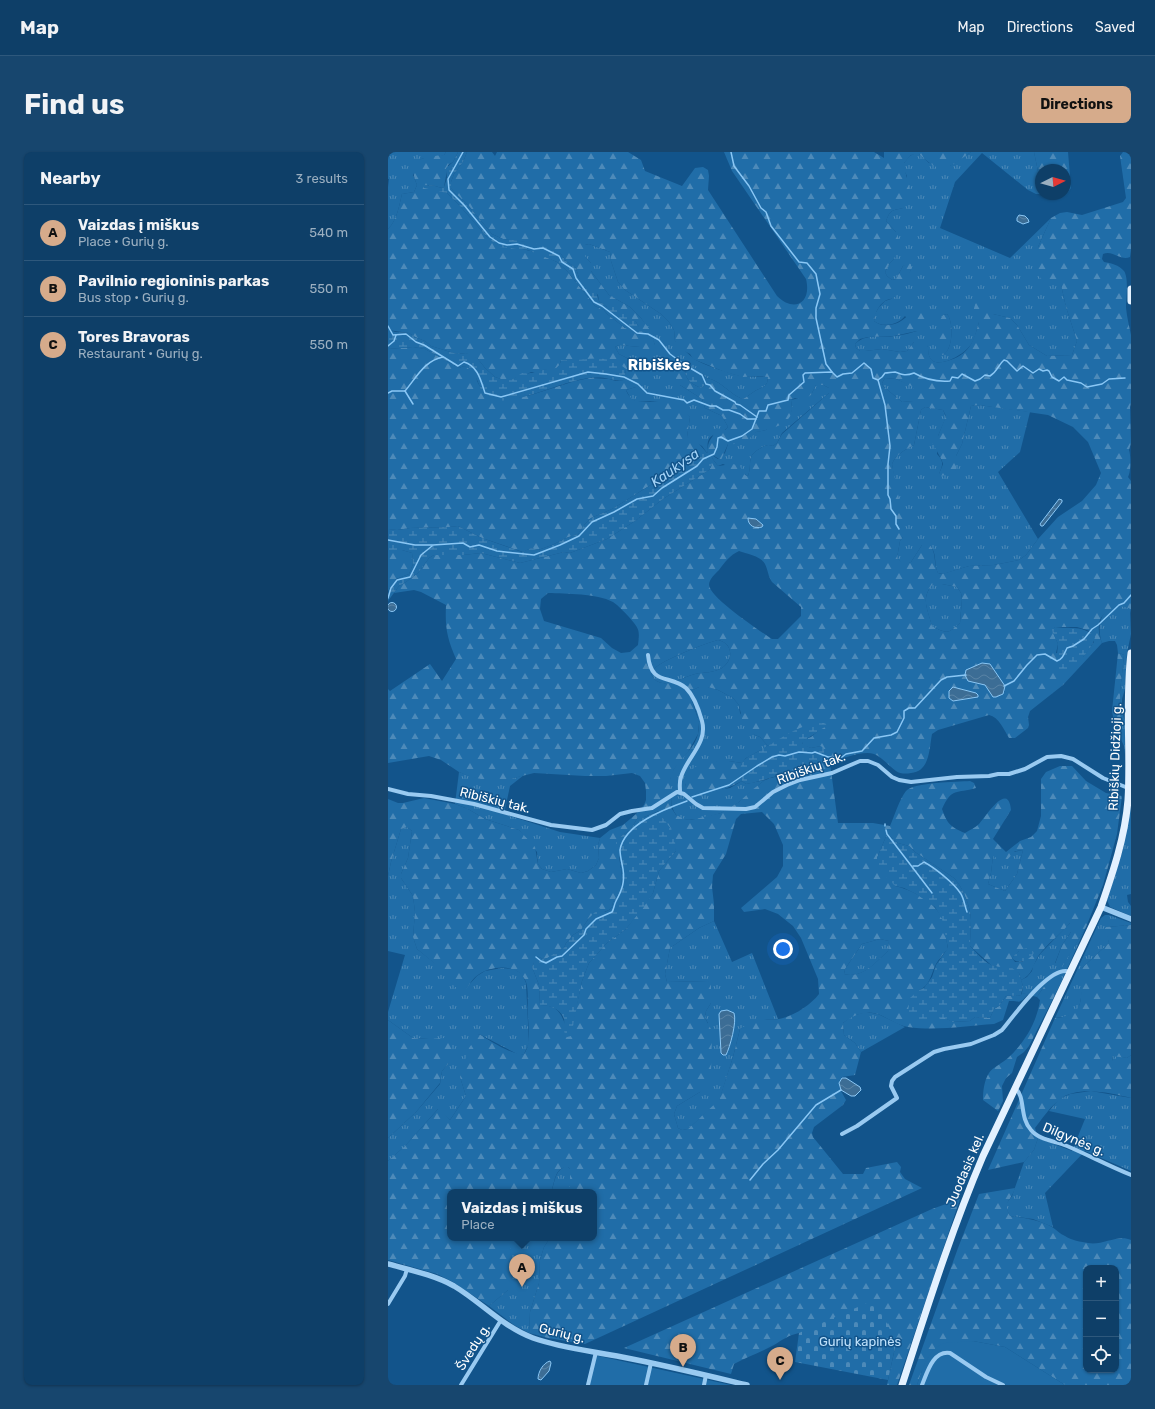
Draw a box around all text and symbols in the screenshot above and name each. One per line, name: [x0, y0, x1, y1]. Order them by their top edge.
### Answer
text: Map: [20, 16, 59, 39]
text: Map: [958, 19, 985, 36]
text: Directions: [1007, 19, 1073, 36]
text: Saved: [1095, 19, 1135, 36]
button: Directions: [1022, 86, 1131, 123]
text: Find us: [24, 88, 124, 121]
north arrow: [1035, 164, 1071, 200]
text: Nearby: [40, 168, 101, 188]
text: 3 results: [296, 171, 348, 186]
text: Vaizdas į miškus: [78, 216, 199, 234]
text: A: [48, 225, 58, 240]
text: 540 m: [309, 225, 348, 240]
text: Place · Gurių g.: [78, 234, 169, 249]
text: Pavilnio regioninis parkas: [78, 272, 269, 290]
text: B: [48, 281, 58, 296]
text: 550 m: [310, 281, 348, 296]
text: Bus stop · Gurių g.: [78, 290, 189, 305]
text: Tores Bravoras: [78, 328, 190, 346]
text: C: [48, 337, 58, 352]
text: 550 m: [310, 337, 348, 352]
text: Restaurant · Gurių g.: [78, 346, 203, 361]
district label: Ribiškės: [628, 356, 690, 374]
water label: Kaukysa: [648, 445, 702, 491]
street label: Ribiškių Didžioji g.: [1106, 703, 1125, 811]
street label: Ribiškių tak.: [775, 749, 847, 787]
street label: Ribiškių tak.: [458, 784, 532, 816]
your location: [773, 939, 793, 959]
street label: Dilgynės g.: [1040, 1119, 1107, 1160]
street label: Juodasis kel.: [943, 1131, 987, 1209]
popup: [447, 1189, 597, 1241]
text: Vaizdas į miškus: [461, 1199, 583, 1217]
text: Place: [461, 1217, 495, 1232]
pin: A: [509, 1254, 535, 1287]
map controls: [1083, 1265, 1119, 1373]
button: +: [1083, 1265, 1119, 1301]
button: −: [1083, 1301, 1119, 1337]
street label: Gurių g.: [537, 1320, 587, 1347]
street label: Švedų g.: [453, 1321, 494, 1374]
pin: B: [670, 1334, 696, 1367]
park label: Gurių kapinės: [819, 1334, 901, 1349]
button: locate: [1083, 1337, 1119, 1373]
pin: C: [767, 1347, 793, 1380]

